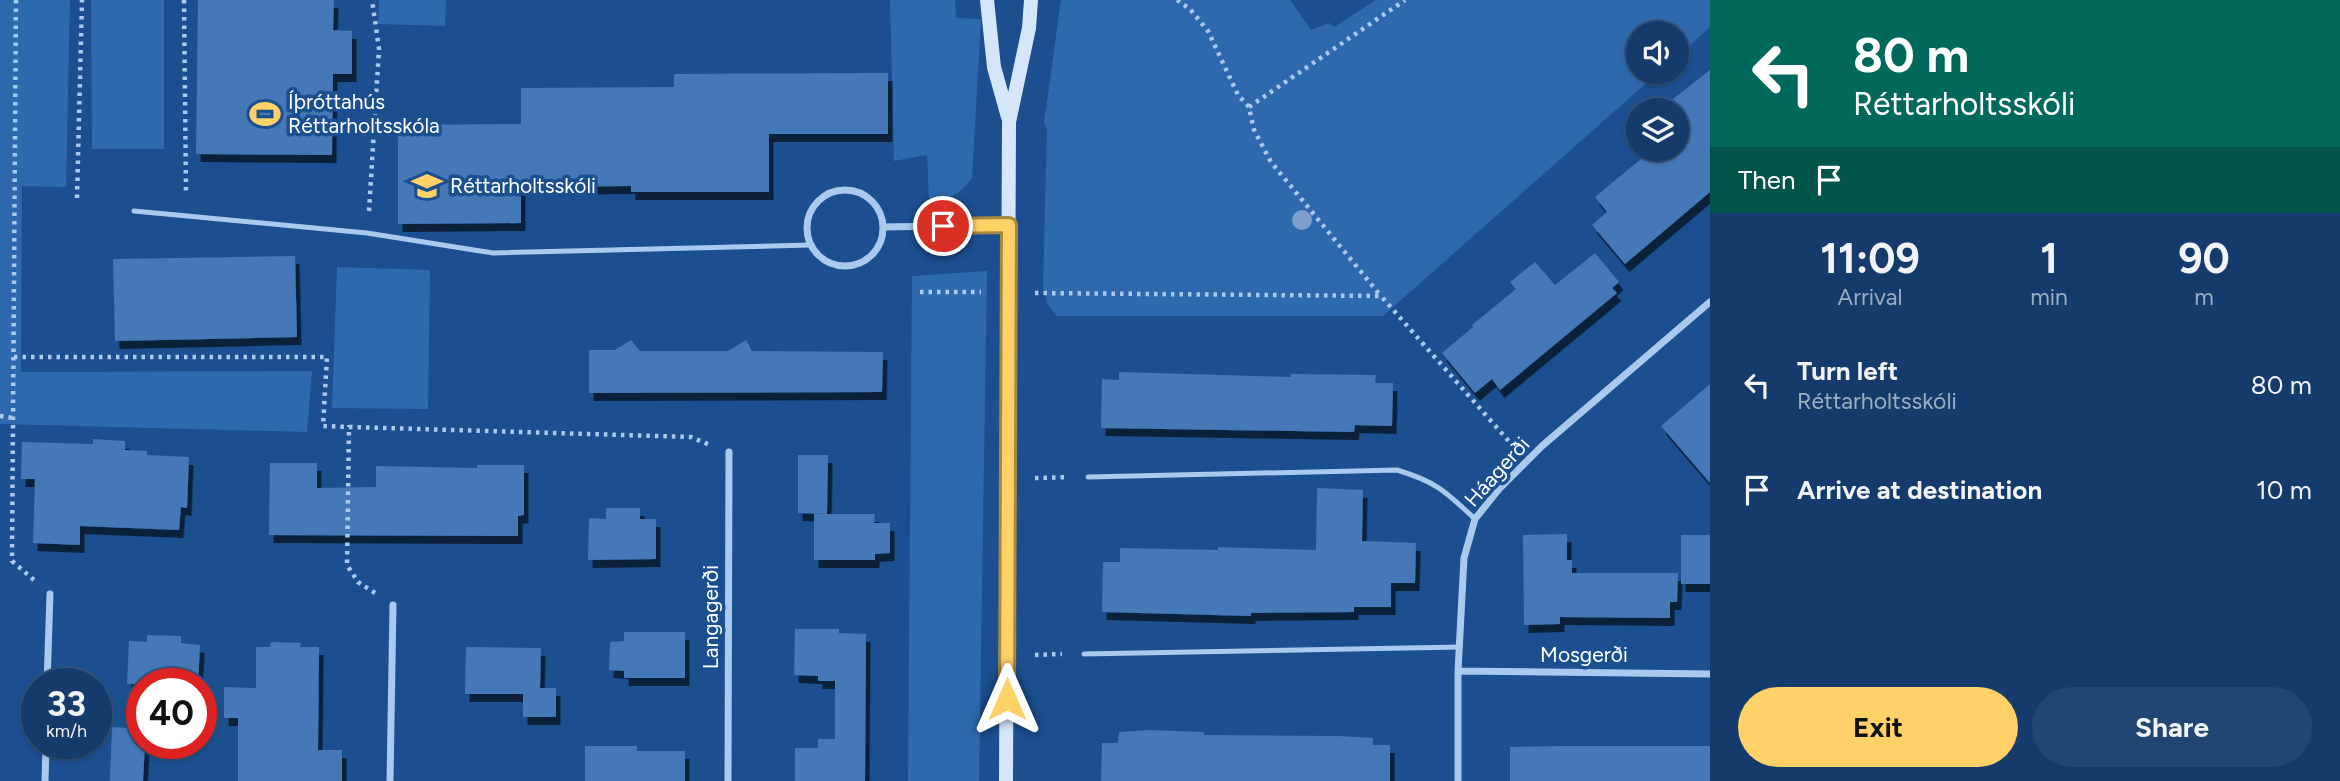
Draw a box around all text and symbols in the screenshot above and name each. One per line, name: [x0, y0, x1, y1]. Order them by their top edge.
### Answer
map controls: [1626, 21, 1689, 161]
button: sound: [1626, 21, 1689, 84]
text: 80 m: [1853, 25, 1969, 84]
icon: left: [1738, 28, 1829, 119]
text: Réttarholtsskóli: [1853, 85, 2075, 123]
place label: Íþróttahús Réttarholtsskóla: [288, 89, 440, 138]
sports icon: Íþróttahús Réttarholtsskóla: [248, 97, 282, 131]
button: layers: [1626, 98, 1689, 161]
icon: arrive: [1810, 161, 1848, 199]
text: Then: [1738, 164, 1796, 196]
school or university icon: Réttarholtsskóli: [410, 169, 444, 203]
place label: Réttarholtsskóli: [450, 173, 596, 198]
pin: [913, 196, 973, 256]
icon: arrive: [924, 207, 962, 245]
text: 11:09: [1820, 233, 1920, 284]
text: 1: [2040, 233, 2058, 284]
text: 90: [2178, 233, 2230, 284]
text: Arrival: [1838, 283, 1903, 311]
text: min: [2030, 283, 2068, 311]
text: m: [2194, 283, 2214, 311]
text: Turn left: [1797, 355, 1898, 387]
icon: left: [1738, 366, 1776, 404]
text: 80 m: [2251, 369, 2312, 401]
text: Réttarholtsskóli: [1797, 387, 1957, 415]
street label: Háagerði: [1459, 432, 1534, 512]
icon: arrive: [1738, 471, 1776, 509]
text: Arrive at destination: [1797, 474, 2042, 506]
text: 10 m: [2256, 474, 2312, 506]
street label: Langagerði: [698, 565, 723, 669]
street label: Mosgerði: [1540, 642, 1628, 667]
position arrow: [970, 662, 1044, 736]
speed limit sign: 40: [126, 668, 217, 759]
text: 33: [47, 683, 86, 725]
button: Exit: [1738, 687, 2018, 767]
button: Share: [2032, 687, 2312, 767]
text: km/h: [46, 720, 87, 742]

